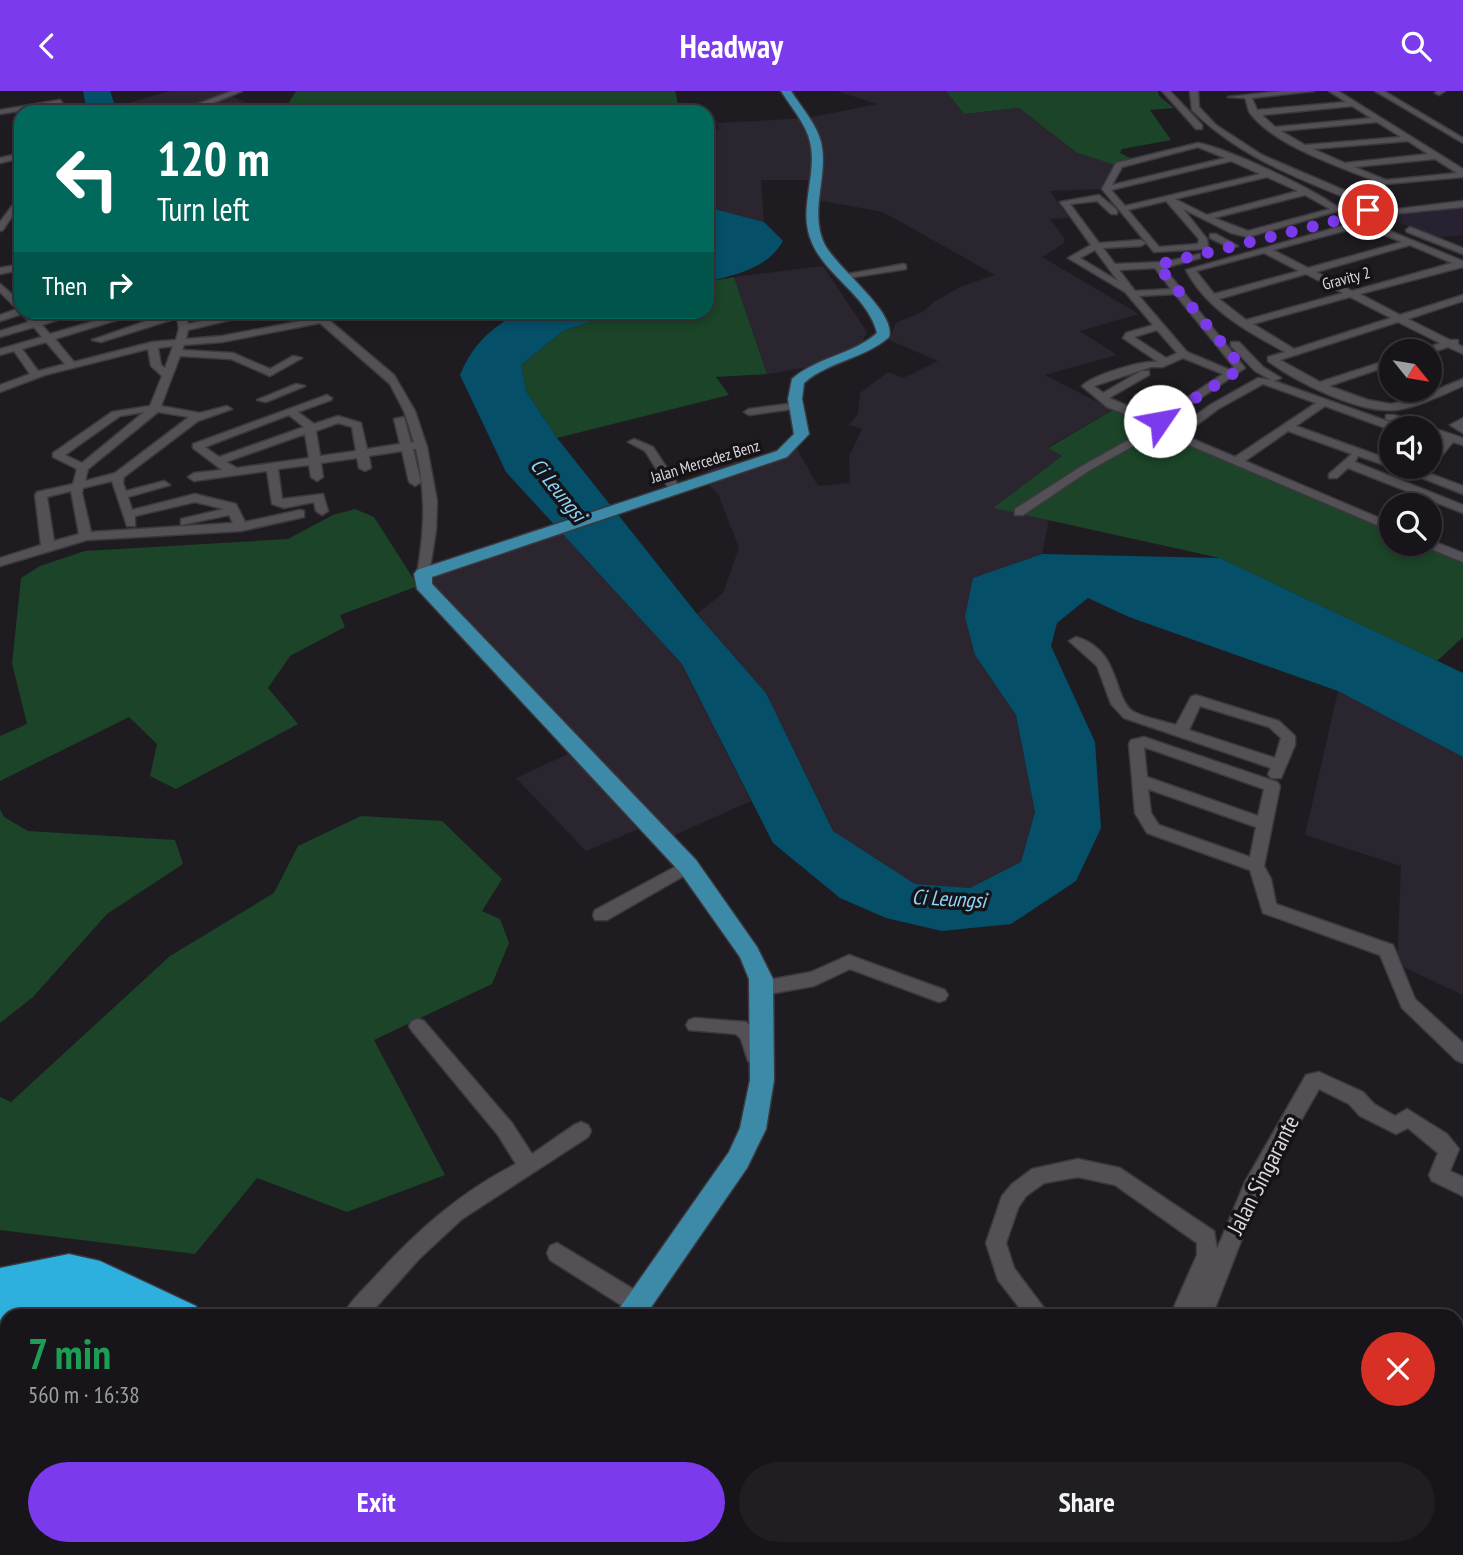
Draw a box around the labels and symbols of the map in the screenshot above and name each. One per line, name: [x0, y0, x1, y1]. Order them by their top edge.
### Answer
pin: [1338, 180, 1398, 240]
street label: Gravity 2: [1320, 262, 1372, 294]
north arrow: [1379, 339, 1442, 403]
position arrow: [1123, 384, 1197, 458]
street label: Jalan Mercedez Benz: [647, 435, 762, 487]
water label: Ci Leungsi: [525, 452, 594, 529]
water label: Ci Leungsi: [911, 883, 989, 914]
street label: Jalan Singarante: [1220, 1110, 1305, 1240]

